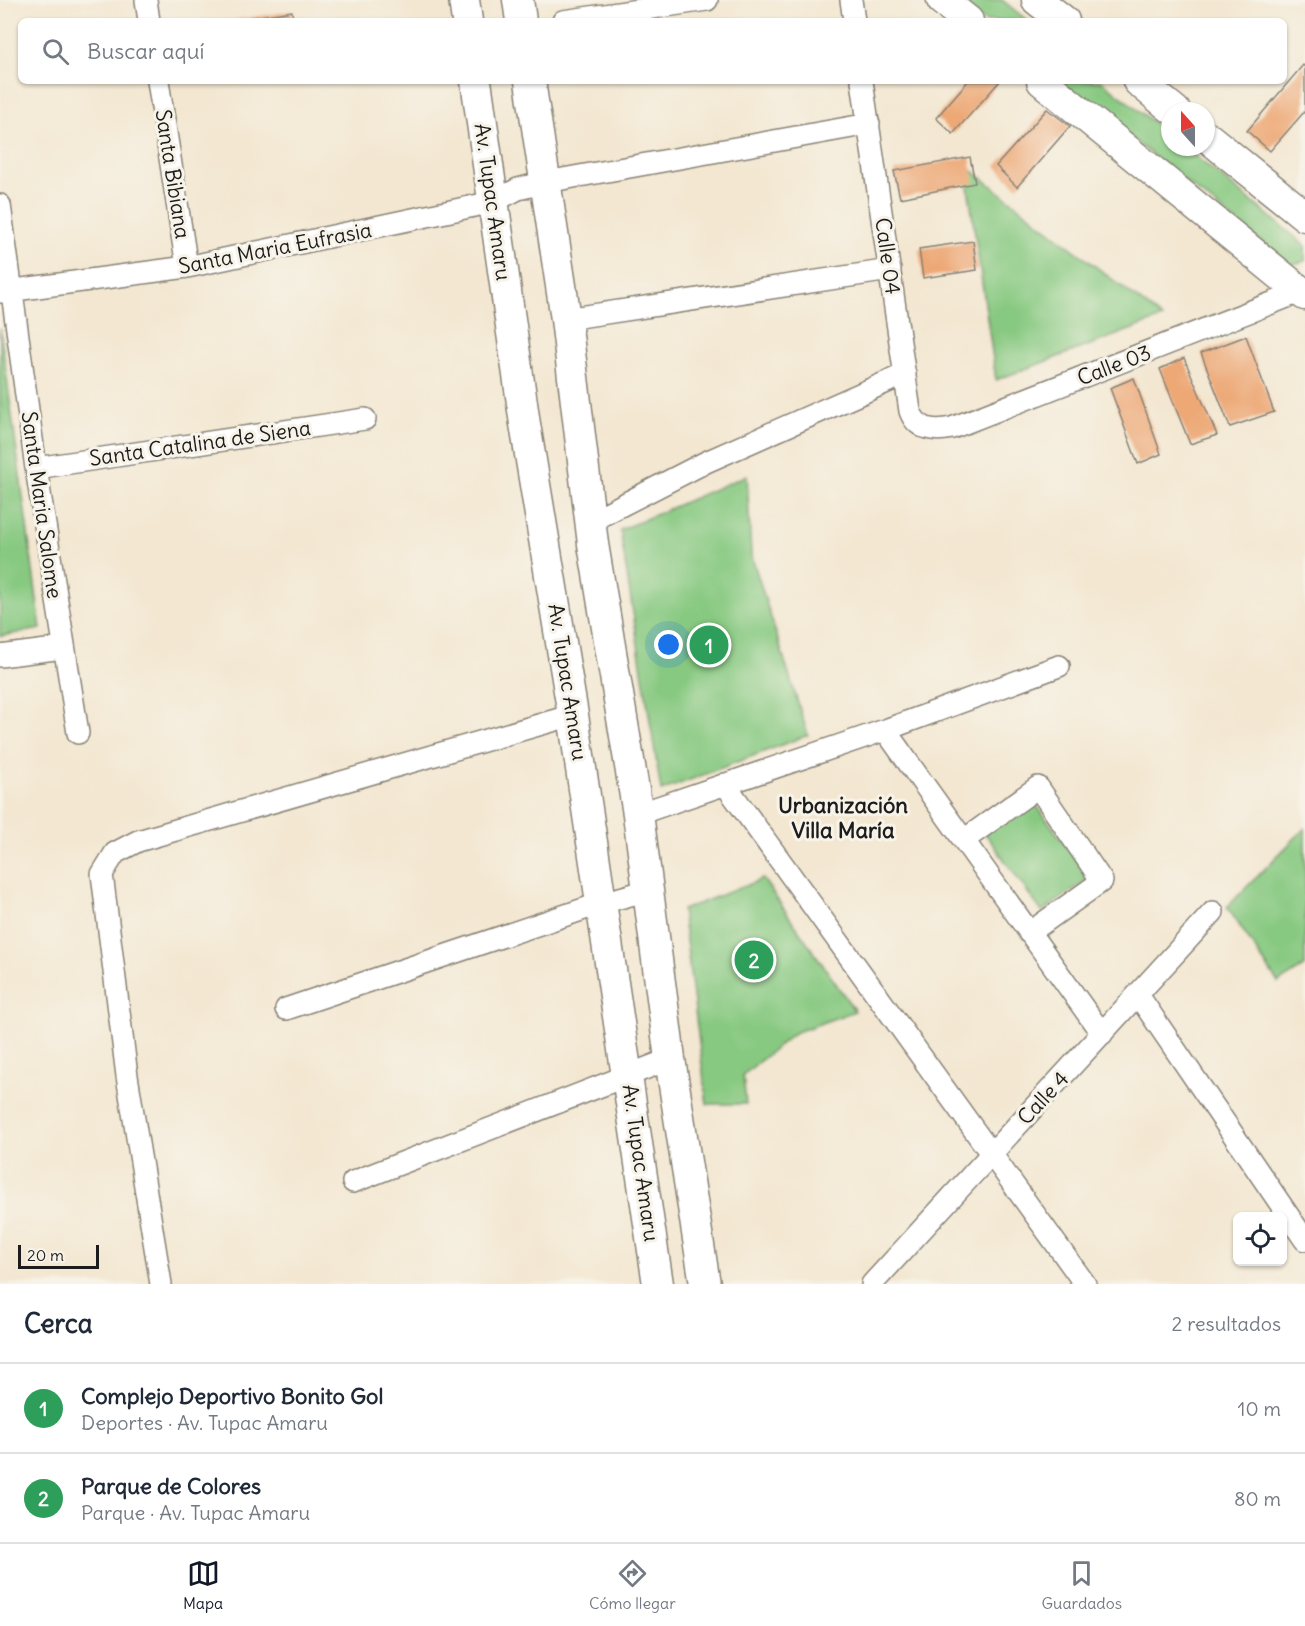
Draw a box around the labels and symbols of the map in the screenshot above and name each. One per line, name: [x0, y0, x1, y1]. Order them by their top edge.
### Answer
north arrow: [1161, 102, 1215, 156]
street label: Santa Bibiana: [149, 107, 197, 241]
street label: Av. Tupac Amaru: [469, 122, 517, 282]
street label: Santa Maria Eufrasia: [176, 216, 374, 280]
street label: Calle 04: [869, 216, 907, 296]
street label: Calle 03: [1073, 339, 1155, 391]
street label: Santa Maria Salome: [15, 410, 69, 600]
street label: Santa Catalina de Siena: [88, 414, 312, 472]
street label: Av. Tupac Amaru: [542, 602, 594, 762]
pin: 1: [690, 622, 728, 668]
your location: [654, 630, 683, 659]
district label: Urbanización Villa María: [778, 791, 908, 844]
pin: 2: [734, 938, 774, 982]
street label: Calle 4: [1011, 1066, 1075, 1130]
street label: Av. Tupac Amaru: [617, 1083, 665, 1243]
scale bar: [18, 1242, 99, 1270]

